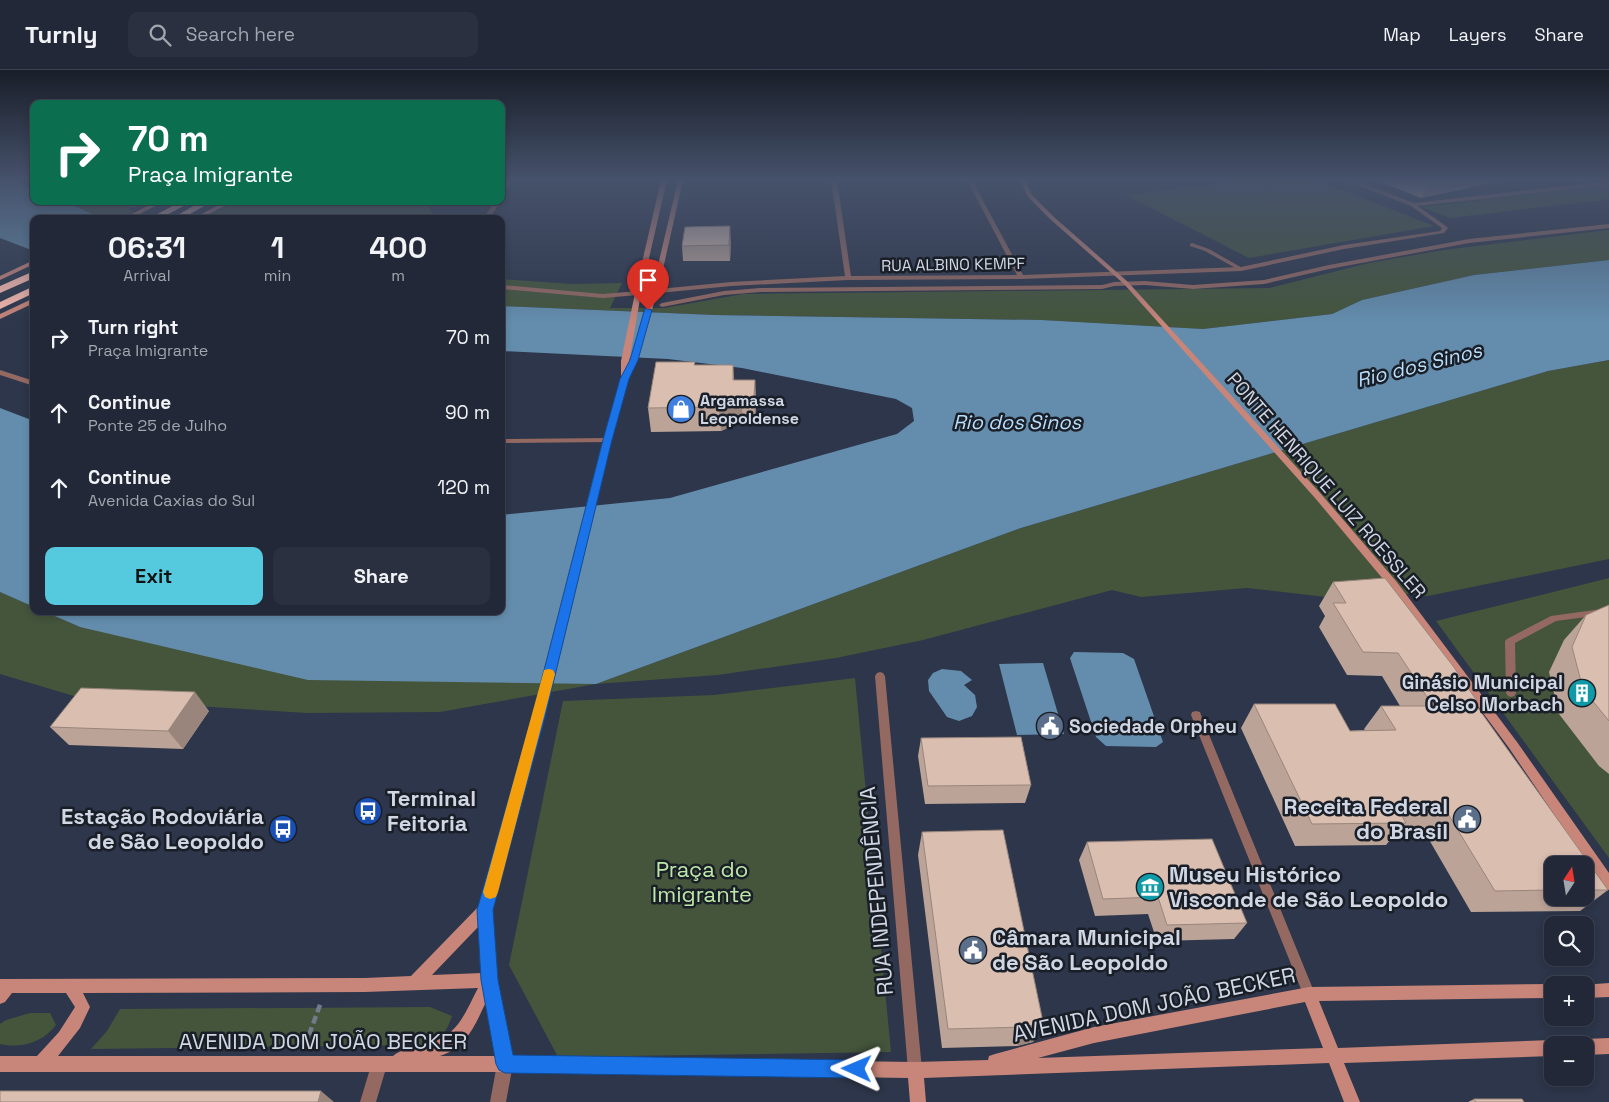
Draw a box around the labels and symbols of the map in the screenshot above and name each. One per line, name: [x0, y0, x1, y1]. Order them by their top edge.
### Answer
street label: RUA ALBINO KEMPF: [881, 253, 1025, 276]
pin: [627, 259, 669, 310]
water label: Rio dos Sinos: [1354, 337, 1486, 393]
street label: PONTE HENRIQUE LUIZ ROESSLER: [1221, 367, 1432, 604]
place label: Argamassa Leopoldense: [700, 390, 799, 429]
shop icon: Argamassa Leopoldense: [666, 394, 696, 424]
water label: Rio dos Sinos: [953, 409, 1083, 435]
place label: Ginásio Municipal Celso Morbach: [1402, 670, 1563, 717]
building icon: Ginásio Municipal Celso Morbach: [1567, 678, 1597, 708]
public building icon: Sociedade Orpheu: [1035, 711, 1065, 741]
place label: Sociedade Orpheu: [1069, 714, 1237, 739]
place label: Terminal Feitoria: [387, 784, 476, 837]
street label: RUA INDEPENDÊNCIA: [853, 785, 899, 997]
place label: Receita Federal do Brasil: [1284, 792, 1448, 845]
bus stop icon: Terminal Feitoria: [353, 796, 383, 826]
place label: Estação Rodoviária de São Leopoldo: [61, 802, 264, 855]
public building icon: Receita Federal do Brasil: [1452, 804, 1482, 834]
bus stop icon: Estação Rodoviária de São Leopoldo: [268, 814, 298, 844]
park label: Praça do Imigrante: [652, 855, 752, 908]
north arrow: [1544, 856, 1594, 906]
place label: Museu Histórico Visconde de São Leopoldo: [1169, 860, 1448, 913]
museum icon: Museu Histórico Visconde de São Leopoldo: [1135, 872, 1165, 902]
place label: Câmara Municipal de São Leopoldo: [992, 923, 1181, 976]
public building icon: Câmara Municipal de São Leopoldo: [958, 935, 988, 965]
street label: AVENIDA DOM JOÃO BECKER: [1010, 960, 1298, 1048]
street label: AVENIDA DOM JOÃO BECKER: [179, 1027, 467, 1055]
position arrow: [830, 1042, 882, 1094]

